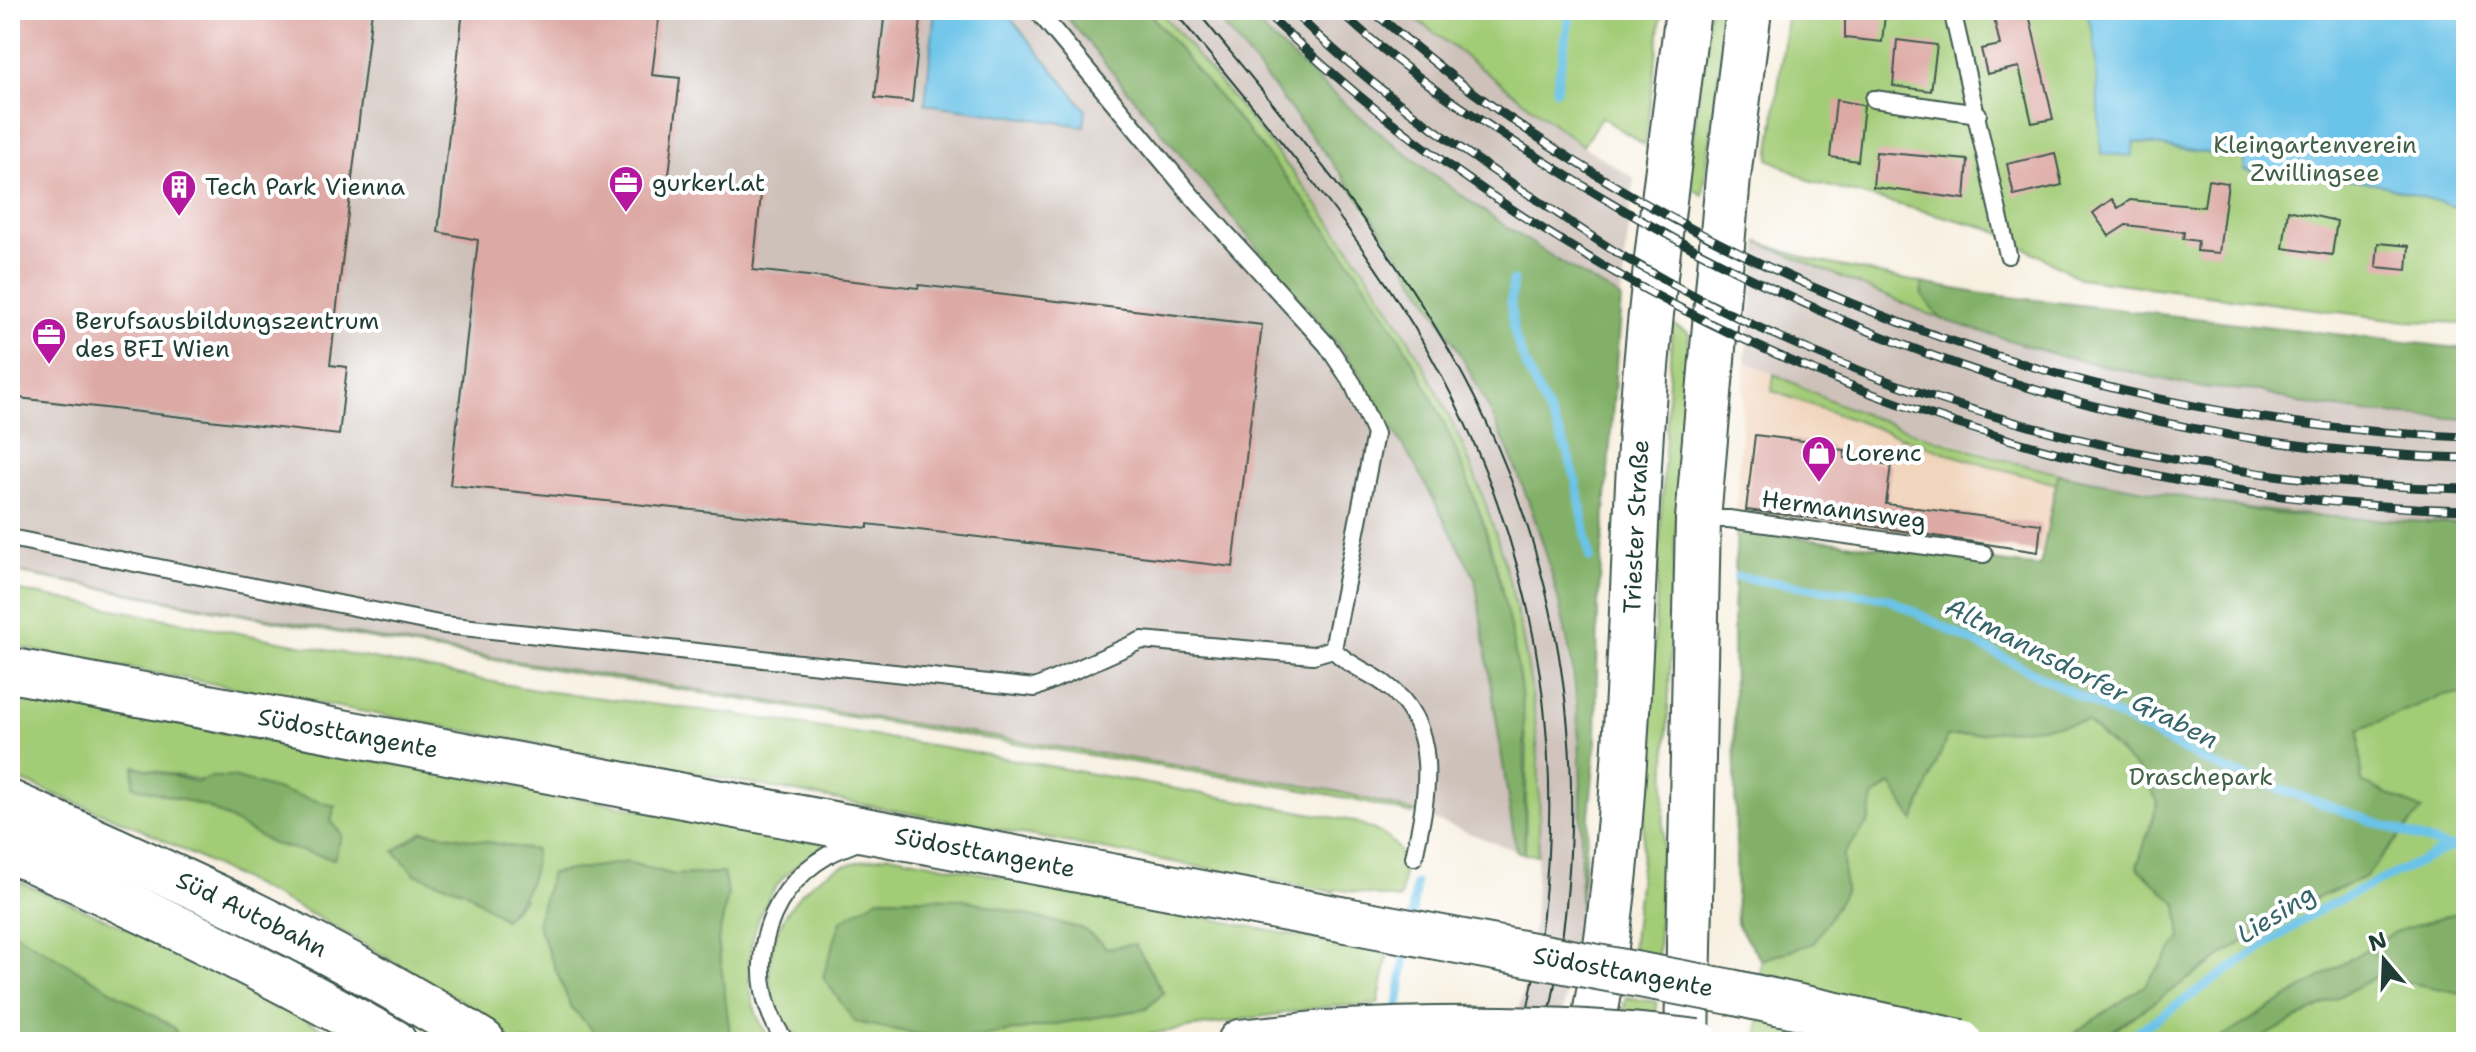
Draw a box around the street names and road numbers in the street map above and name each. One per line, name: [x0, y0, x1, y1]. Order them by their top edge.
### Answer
street label: Triester Straße: [1616, 439, 1656, 614]
street label: Hermannsweg: [1760, 483, 1928, 537]
street label: Südosttangente: [255, 701, 441, 766]
street label: Südosttangente: [892, 820, 1078, 885]
street label: Süd Autobahn: [171, 864, 332, 965]
street label: Südosttangente: [1530, 939, 1716, 1004]

